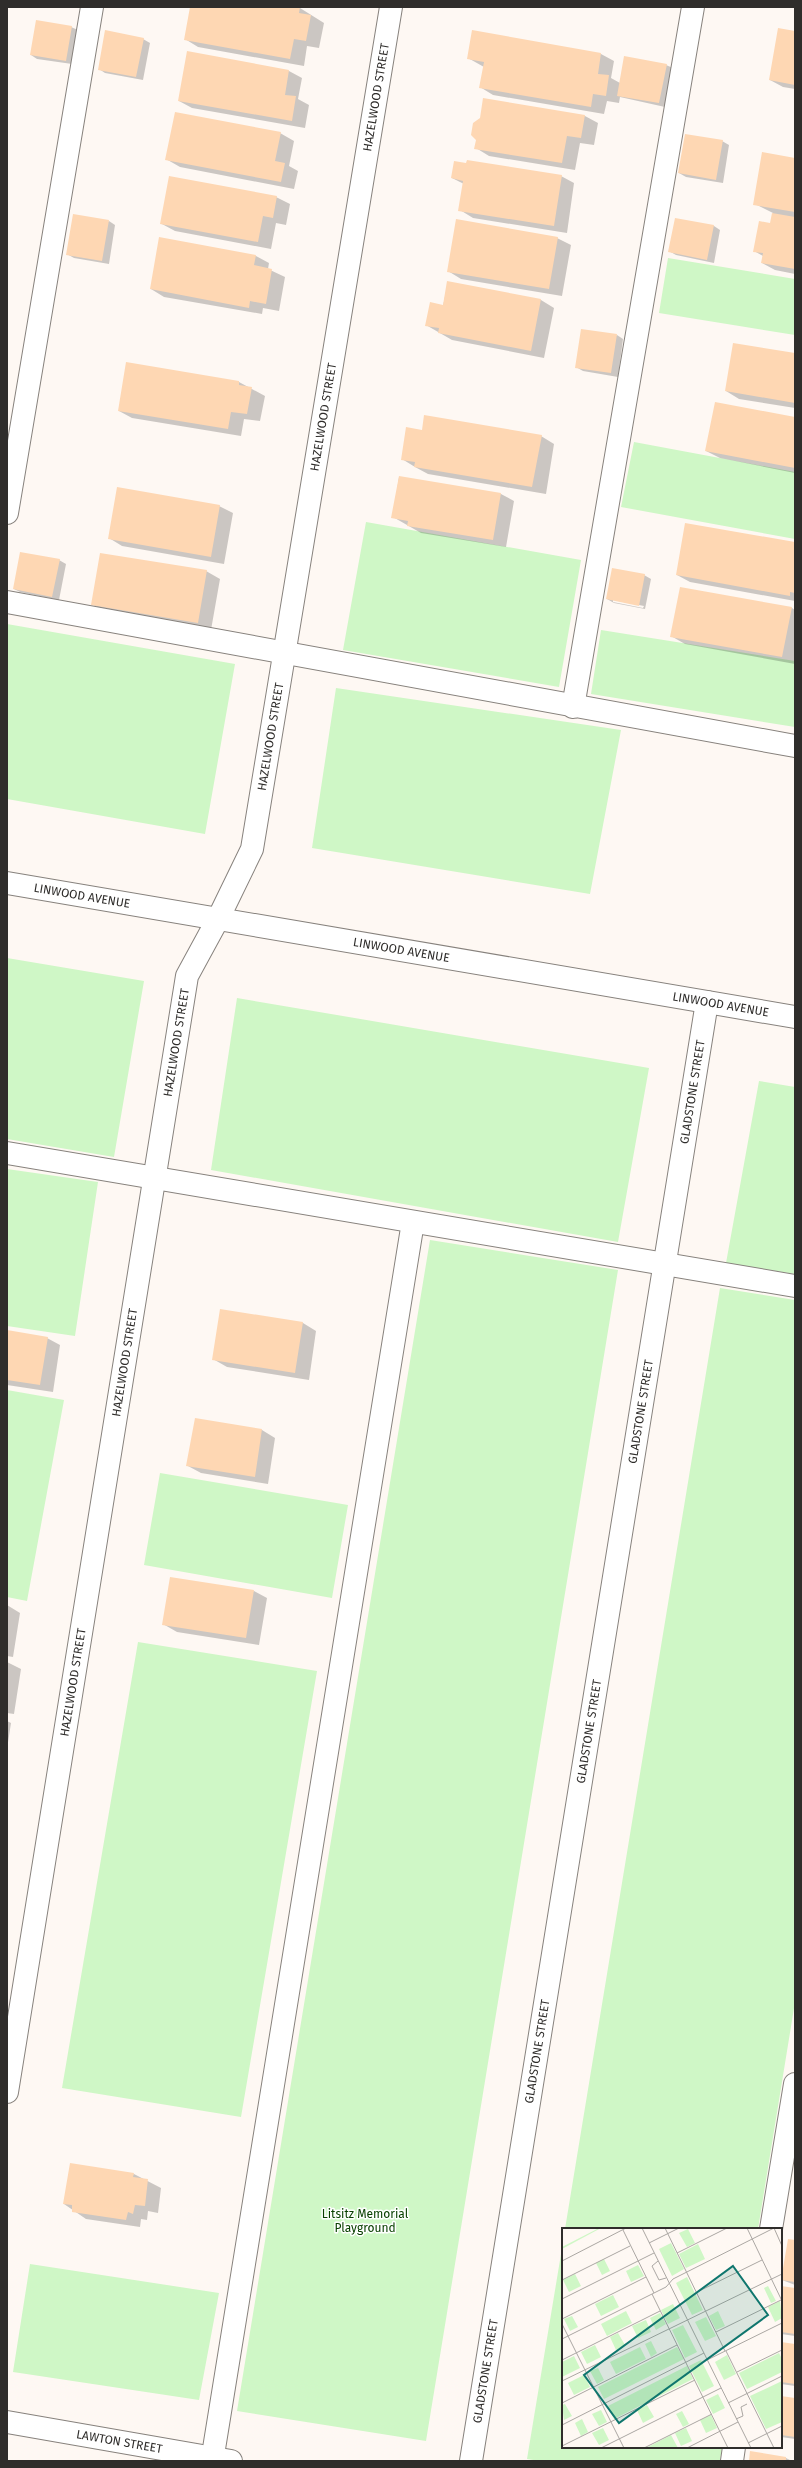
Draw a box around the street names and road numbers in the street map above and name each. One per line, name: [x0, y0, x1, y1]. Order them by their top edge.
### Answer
street label: HAZELWOOD STREET: [360, 41, 392, 152]
street label: HAZELWOOD STREET: [307, 361, 339, 472]
street label: HAZELWOOD STREET: [255, 681, 287, 792]
street label: LINWOOD AVENUE: [33, 881, 131, 911]
street label: LINWOOD AVENUE: [352, 935, 451, 965]
street label: HAZELWOOD STREET: [161, 987, 192, 1098]
street label: LINWOOD AVENUE: [671, 989, 770, 1019]
street label: GLADSTONE STREET: [677, 1038, 708, 1145]
street label: HAZELWOOD STREET: [109, 1306, 140, 1418]
street label: GLADSTONE STREET: [625, 1358, 656, 1465]
street label: HAZELWOOD STREET: [57, 1626, 89, 1737]
street label: GLADSTONE STREET: [574, 1678, 604, 1785]
street label: GLADSTONE STREET: [522, 1998, 553, 2104]
street label: GLADSTONE STREET: [470, 2317, 501, 2424]
street label: LAWTON STREET: [75, 2427, 164, 2456]

